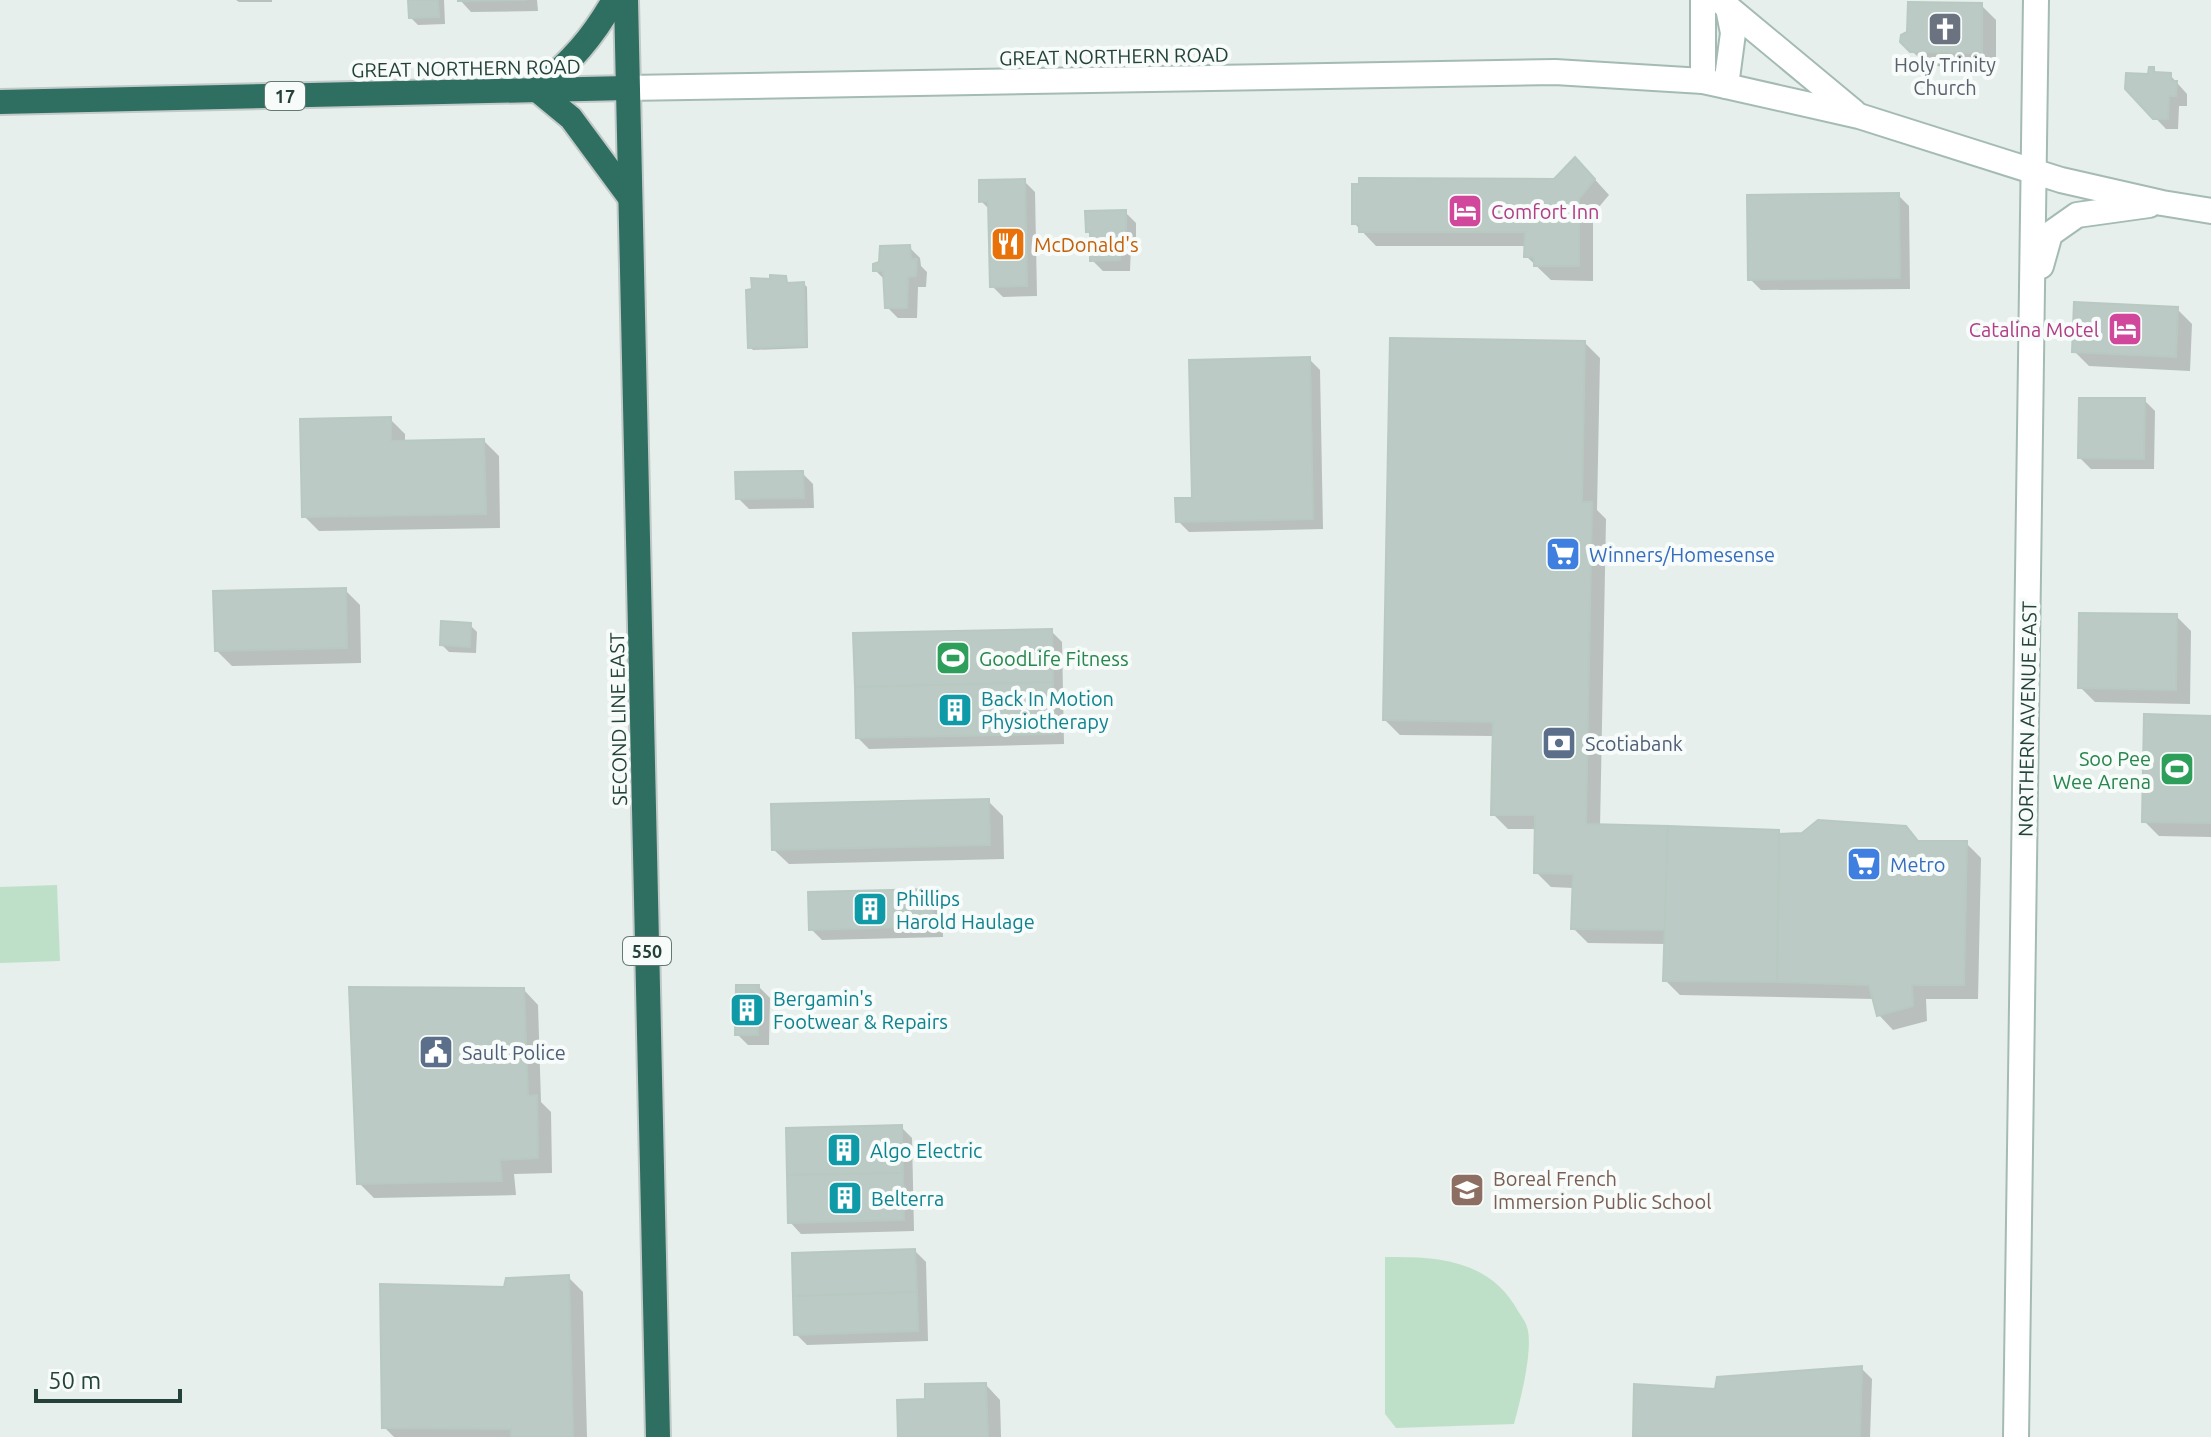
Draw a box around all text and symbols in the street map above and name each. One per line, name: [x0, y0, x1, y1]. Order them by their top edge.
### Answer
church icon: Holy Trinity Church: [1926, 10, 1964, 48]
street label: GREAT NORTHERN ROAD: [999, 42, 1229, 70]
place label: Holy Trinity Church: [1894, 53, 1996, 99]
street label: GREAT NORTHERN ROAD: [351, 54, 581, 82]
road number: 17: [265, 82, 305, 110]
hotel icon: Comfort Inn: [1446, 192, 1484, 230]
place label: Comfort Inn: [1491, 200, 1599, 223]
restaurant icon: McDonald's: [989, 225, 1027, 263]
place label: McDonald's: [1034, 233, 1139, 256]
hotel icon: Catalina Motel: [2106, 310, 2144, 348]
place label: Catalina Motel: [1969, 318, 2099, 341]
supermarket icon: Winners/Homesense: [1544, 535, 1582, 573]
place label: Winners/Homesense: [1589, 543, 1775, 566]
street label: NORTHERN AVENUE EAST: [2013, 601, 2041, 837]
street label: SECOND LINE EAST: [605, 632, 631, 806]
sports icon: GoodLife Fitness: [934, 639, 972, 677]
place label: GoodLife Fitness: [979, 647, 1129, 670]
place label: Back In Motion Physiotherapy: [981, 687, 1114, 733]
building icon: Back In Motion Physiotherapy: [936, 691, 974, 729]
bank icon: Scotiabank: [1540, 724, 1578, 762]
place label: Scotiabank: [1585, 732, 1683, 755]
place label: Soo Pee Wee Arena: [2053, 747, 2151, 793]
sports icon: Soo Pee Wee Arena: [2158, 750, 2196, 788]
supermarket icon: Metro: [1845, 845, 1883, 883]
place label: Metro: [1890, 853, 1946, 876]
place label: Phillips Harold Haulage: [896, 887, 1035, 933]
building icon: Phillips Harold Haulage: [851, 890, 889, 928]
road number: 550: [623, 937, 671, 965]
place label: Bergamin's Footwear & Repairs: [773, 987, 948, 1033]
building icon: Bergamin's Footwear & Repairs: [728, 991, 766, 1029]
public building icon: Sault Police: [417, 1033, 455, 1071]
place label: Sault Police: [462, 1041, 566, 1064]
building icon: Algo Electric: [825, 1131, 863, 1169]
place label: Algo Electric: [870, 1139, 982, 1162]
place label: Boreal French Immersion Public School: [1493, 1167, 1711, 1213]
school or university icon: Boreal French Immersion Public School: [1448, 1171, 1486, 1209]
building icon: Belterra: [826, 1179, 864, 1217]
place label: Belterra: [871, 1187, 944, 1210]
scale bar: [36, 1353, 180, 1403]
text: 50 m: [48, 1367, 101, 1394]

